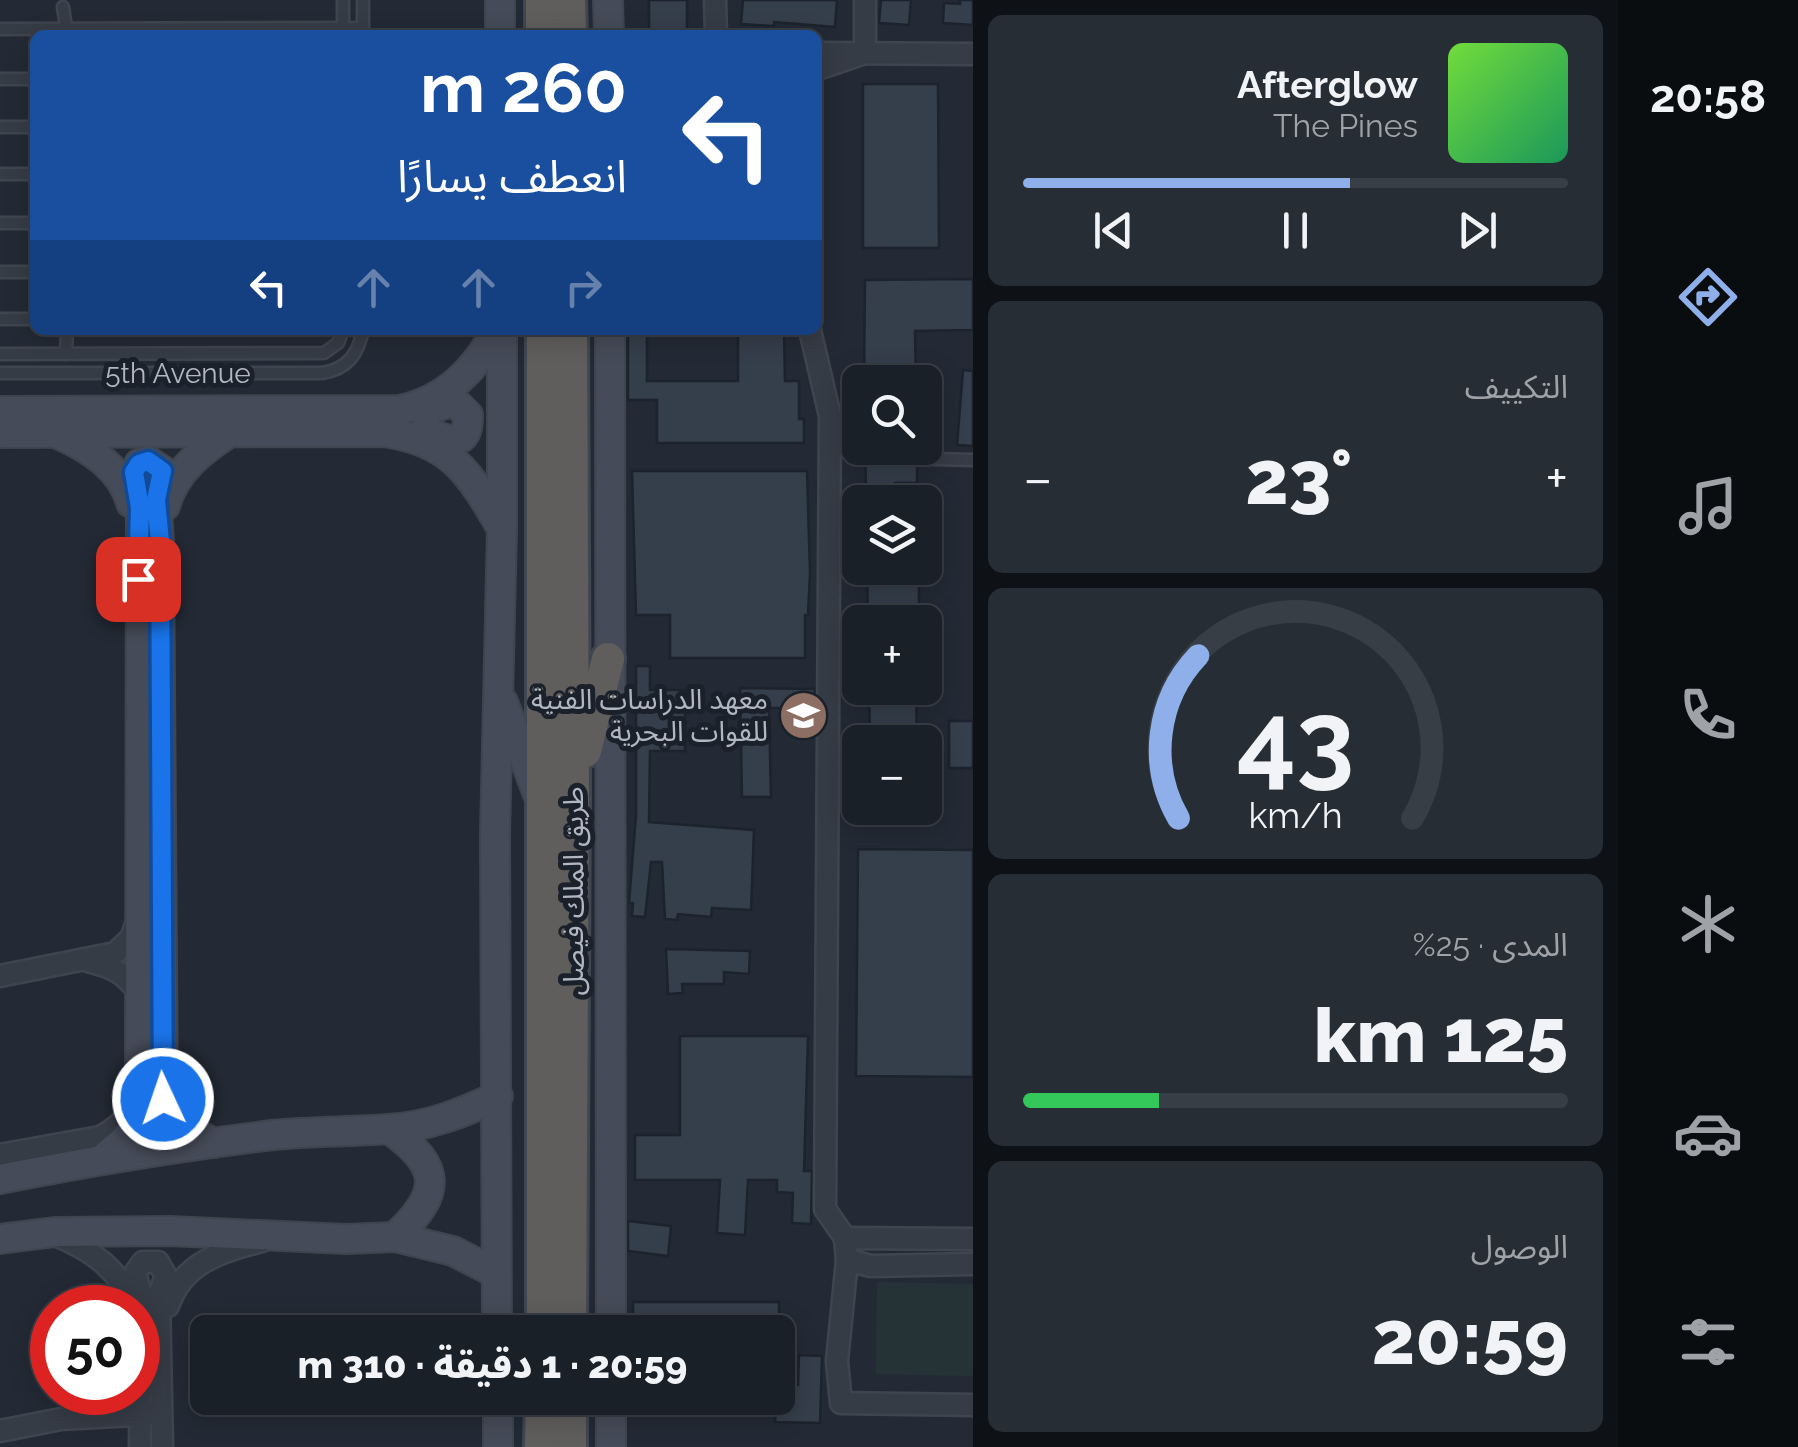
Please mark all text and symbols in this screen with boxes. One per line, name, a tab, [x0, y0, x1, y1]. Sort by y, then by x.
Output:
text: 260 m	[420, 46, 627, 128]
text: Afterglow	[1237, 62, 1418, 107]
icon: left	[662, 70, 792, 200]
text: 20:58	[1650, 70, 1766, 123]
text: The Pines	[1273, 107, 1418, 144]
text: انعطف يسارًا	[397, 150, 627, 203]
icon: previous	[1086, 203, 1141, 258]
icon: pause	[1268, 203, 1323, 258]
icon: next	[1450, 203, 1505, 258]
icon: left	[241, 260, 296, 315]
icon: ahead	[346, 260, 401, 315]
icon: ahead	[451, 260, 506, 315]
icon: right	[556, 260, 611, 315]
icon: directions	[1673, 262, 1743, 332]
street label: 5th Avenue	[105, 357, 251, 390]
map controls	[842, 365, 942, 825]
button: search	[842, 365, 942, 465]
text: التكييف	[1465, 368, 1568, 405]
text: 23°	[1245, 433, 1352, 522]
text: −	[1023, 446, 1053, 511]
text: +	[1545, 446, 1568, 511]
icon: music	[1673, 471, 1743, 541]
button: layers	[842, 485, 942, 585]
pin	[96, 537, 181, 622]
icon: arrive	[111, 552, 166, 607]
button: +	[842, 605, 942, 705]
text: 43	[1237, 678, 1354, 800]
icon: phone	[1673, 680, 1743, 750]
place label: معهد الدراسات الفنية للقوات البحرية	[531, 683, 768, 748]
school or university icon: معهد الدراسات الفنية للقوات البحرية	[777, 689, 829, 741]
button: −	[842, 725, 942, 825]
street label: طريق الملك فيصل	[557, 787, 591, 995]
text: km/h	[1248, 794, 1343, 836]
icon: climate	[1673, 889, 1743, 959]
text: المدى · 25%	[1413, 926, 1568, 963]
text: 125 km	[1314, 991, 1568, 1080]
position arrow	[111, 1047, 215, 1151]
icon: car	[1673, 1098, 1743, 1168]
text: الوصول	[1471, 1228, 1568, 1265]
speed limit sign: 50	[30, 1285, 160, 1415]
text: 20:59	[1372, 1293, 1568, 1382]
icon: filters	[1673, 1307, 1743, 1377]
text: 20:59 · 1 دقيقة · 310 m	[298, 1342, 687, 1387]

